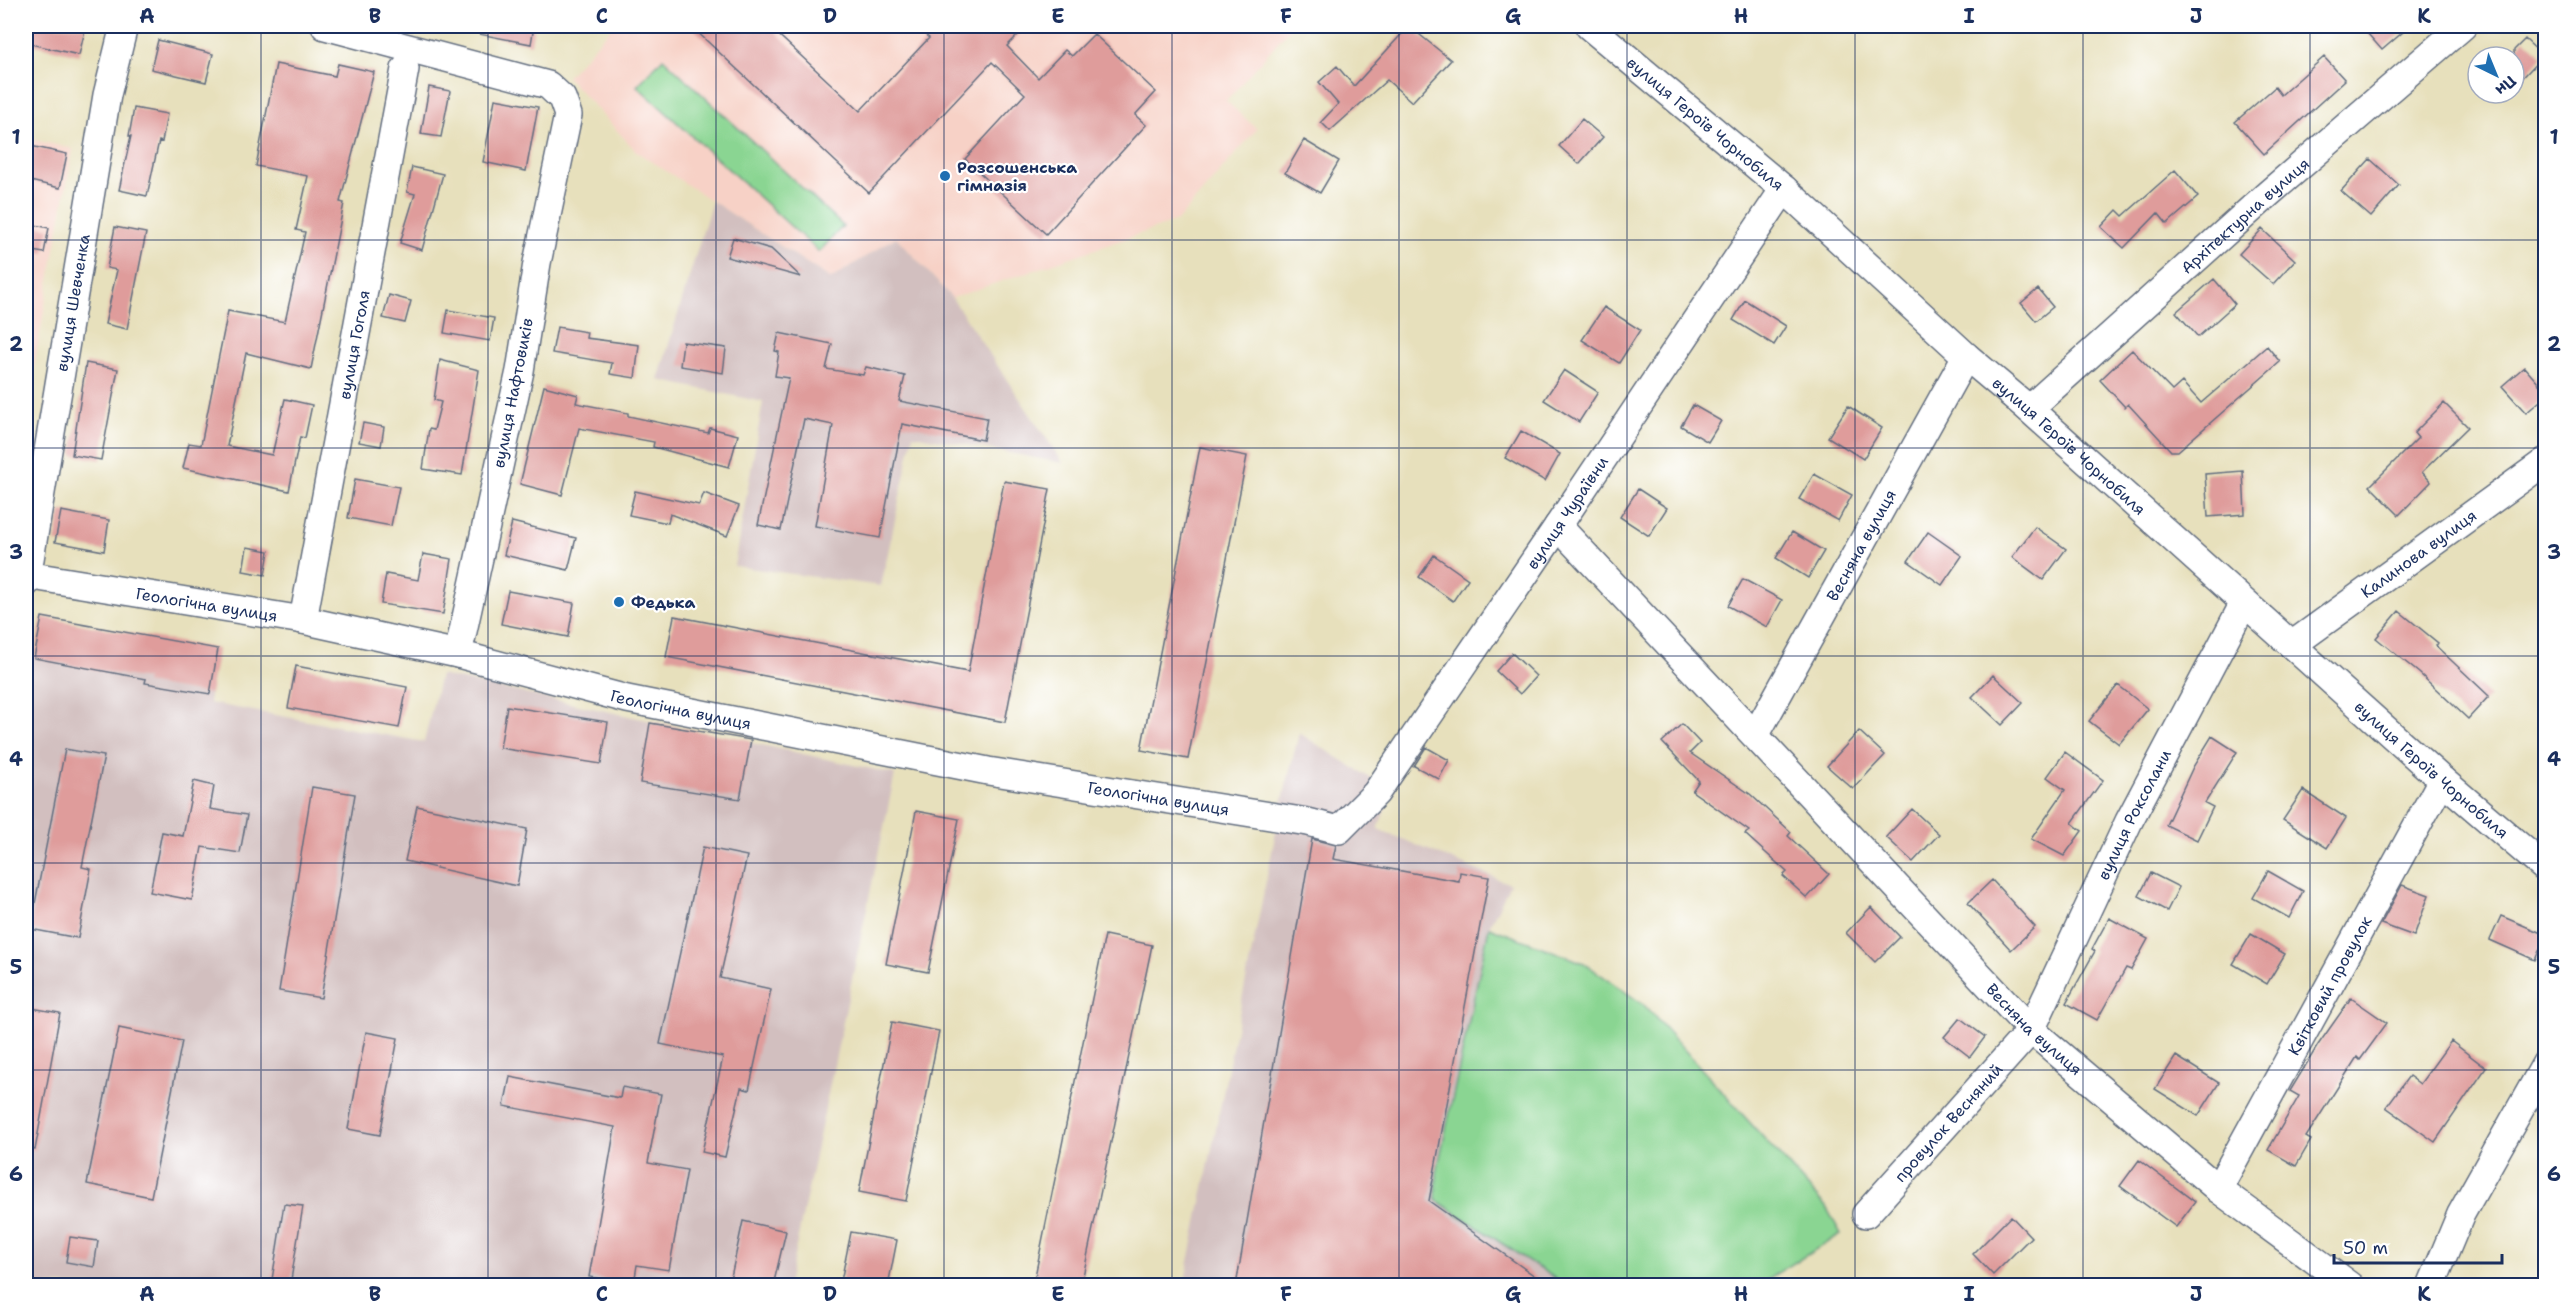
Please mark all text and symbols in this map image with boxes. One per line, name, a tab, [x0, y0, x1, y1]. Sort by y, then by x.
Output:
text: A	[139, 3, 155, 29]
text: B	[369, 3, 381, 29]
text: C	[596, 3, 608, 29]
text: D	[823, 3, 837, 29]
text: E	[1051, 3, 1065, 29]
text: F	[1280, 3, 1292, 29]
text: G	[1505, 3, 1521, 29]
text: H	[1734, 3, 1748, 29]
text: I	[1963, 3, 1975, 29]
text: J	[2190, 3, 2203, 29]
text: K	[2417, 3, 2431, 29]
north arrow	[2466, 45, 2526, 105]
street label: вулиця Героїв Чорнобиля	[1623, 52, 1789, 195]
text: Пн	[2491, 71, 2521, 100]
text: 1	[11, 124, 21, 150]
text: 1	[2549, 124, 2559, 150]
street label: Архітектурна вулиця	[2176, 153, 2314, 278]
place label: Розсошенська гімназія	[957, 157, 1077, 196]
marker: Розсошенська гімназія	[938, 169, 952, 183]
street label: вулиця Шевченка	[51, 233, 94, 373]
street label: вулиця Гоголя	[334, 288, 374, 401]
street label: вулиця Нафтовиків	[488, 316, 538, 470]
text: 2	[9, 331, 23, 357]
text: 2	[2547, 331, 2561, 357]
street label: вулиця Героїв Чорнобиля	[1988, 372, 2150, 520]
street label: вулиця Чураївни	[1521, 452, 1612, 573]
street label: Весняна вулиця	[1821, 486, 1900, 605]
street label: Калинова вулиця	[2356, 504, 2480, 602]
text: 3	[9, 539, 23, 565]
text: 3	[2547, 539, 2561, 565]
street label: Геологічна вулиця	[134, 583, 279, 626]
place label: Федька	[631, 592, 696, 613]
marker: Федька	[612, 595, 626, 609]
street label: Геологічна вулиця	[608, 685, 753, 734]
street label: вулиця Героїв Чорнобиля	[2350, 696, 2513, 843]
street label: вулиця Роксолани	[2092, 745, 2176, 883]
text: 4	[9, 746, 23, 772]
text: 4	[2547, 746, 2561, 772]
street label: Геологічна вулиця	[1086, 777, 1231, 820]
street label: Квітковий провулок	[2283, 912, 2376, 1059]
text: 5	[10, 954, 22, 980]
text: 5	[2548, 954, 2560, 980]
street label: Весняна вулиця	[1982, 979, 2087, 1080]
street label: провулок Весняний	[1889, 1059, 2007, 1186]
text: 6	[9, 1161, 23, 1187]
text: 6	[2547, 1161, 2561, 1187]
scale bar	[2334, 1227, 2502, 1265]
text: 50 m	[2343, 1236, 2388, 1260]
text: A	[139, 1281, 155, 1307]
text: B	[369, 1281, 381, 1307]
text: C	[596, 1281, 608, 1307]
text: D	[823, 1281, 837, 1307]
text: E	[1051, 1281, 1065, 1307]
text: F	[1280, 1281, 1292, 1307]
text: G	[1505, 1281, 1521, 1307]
text: H	[1734, 1281, 1748, 1307]
text: I	[1963, 1281, 1975, 1307]
text: J	[2190, 1281, 2203, 1307]
text: K	[2417, 1281, 2431, 1307]

